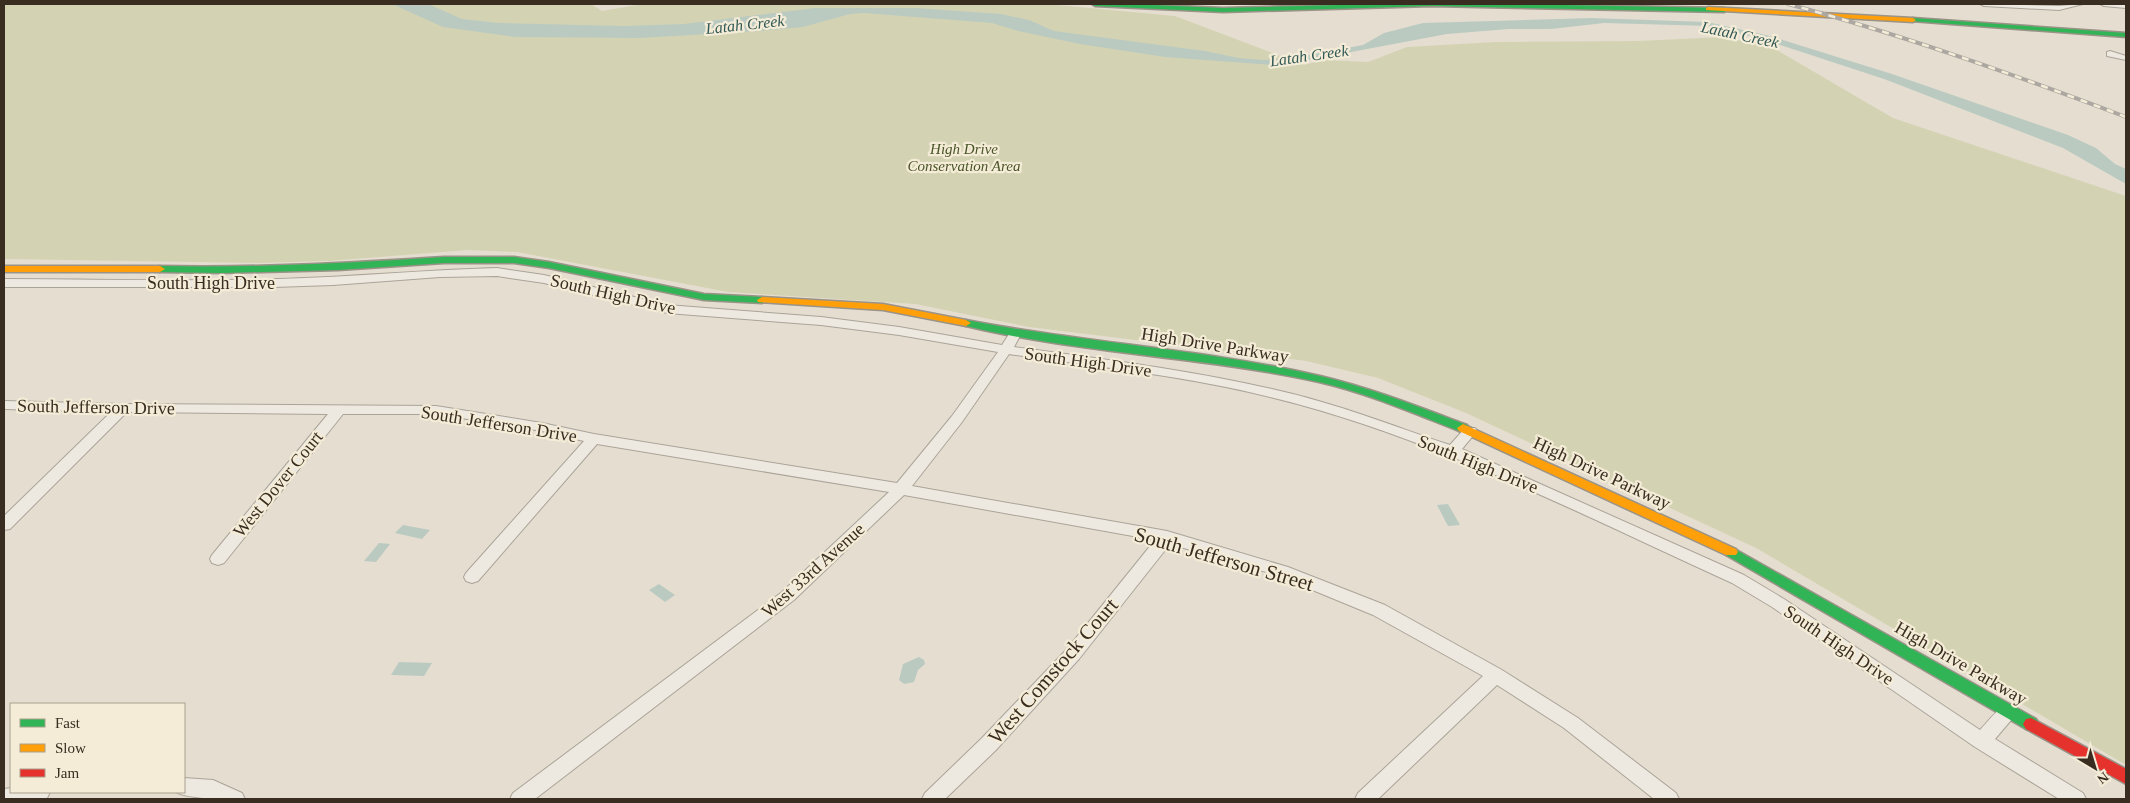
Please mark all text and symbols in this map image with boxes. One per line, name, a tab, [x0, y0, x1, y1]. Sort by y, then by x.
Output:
water label: Latah Creek	[704, 12, 786, 37]
water label: Latah Creek	[1699, 18, 1781, 51]
water label: Latah Creek	[1268, 41, 1350, 70]
park label: High Drive Conservation Area	[908, 141, 1020, 174]
street label: South High Drive	[548, 270, 678, 318]
street label: South High Drive	[147, 273, 275, 293]
street label: High Drive Parkway	[1140, 323, 1290, 367]
street label: South High Drive	[1023, 343, 1153, 381]
street label: South Jefferson Drive	[17, 396, 175, 418]
street label: South Jefferson Drive	[420, 402, 578, 446]
street label: West Dover Court	[229, 427, 327, 541]
street label: South High Drive	[1415, 431, 1541, 497]
street label: High Drive Parkway	[1530, 432, 1674, 514]
street label: West 33rd Avenue	[758, 519, 868, 621]
street label: South Jefferson Street	[1132, 522, 1316, 596]
street label: West Comstock Court	[983, 593, 1123, 749]
street label: South High Drive	[1780, 601, 1898, 689]
street label: High Drive Parkway	[1891, 617, 2031, 709]
legend	[10, 703, 185, 793]
text: Fast	[55, 715, 81, 731]
text: Slow	[55, 740, 86, 756]
north arrow	[2070, 743, 2120, 793]
text: Jam	[55, 765, 79, 781]
text: N	[2094, 769, 2111, 787]

